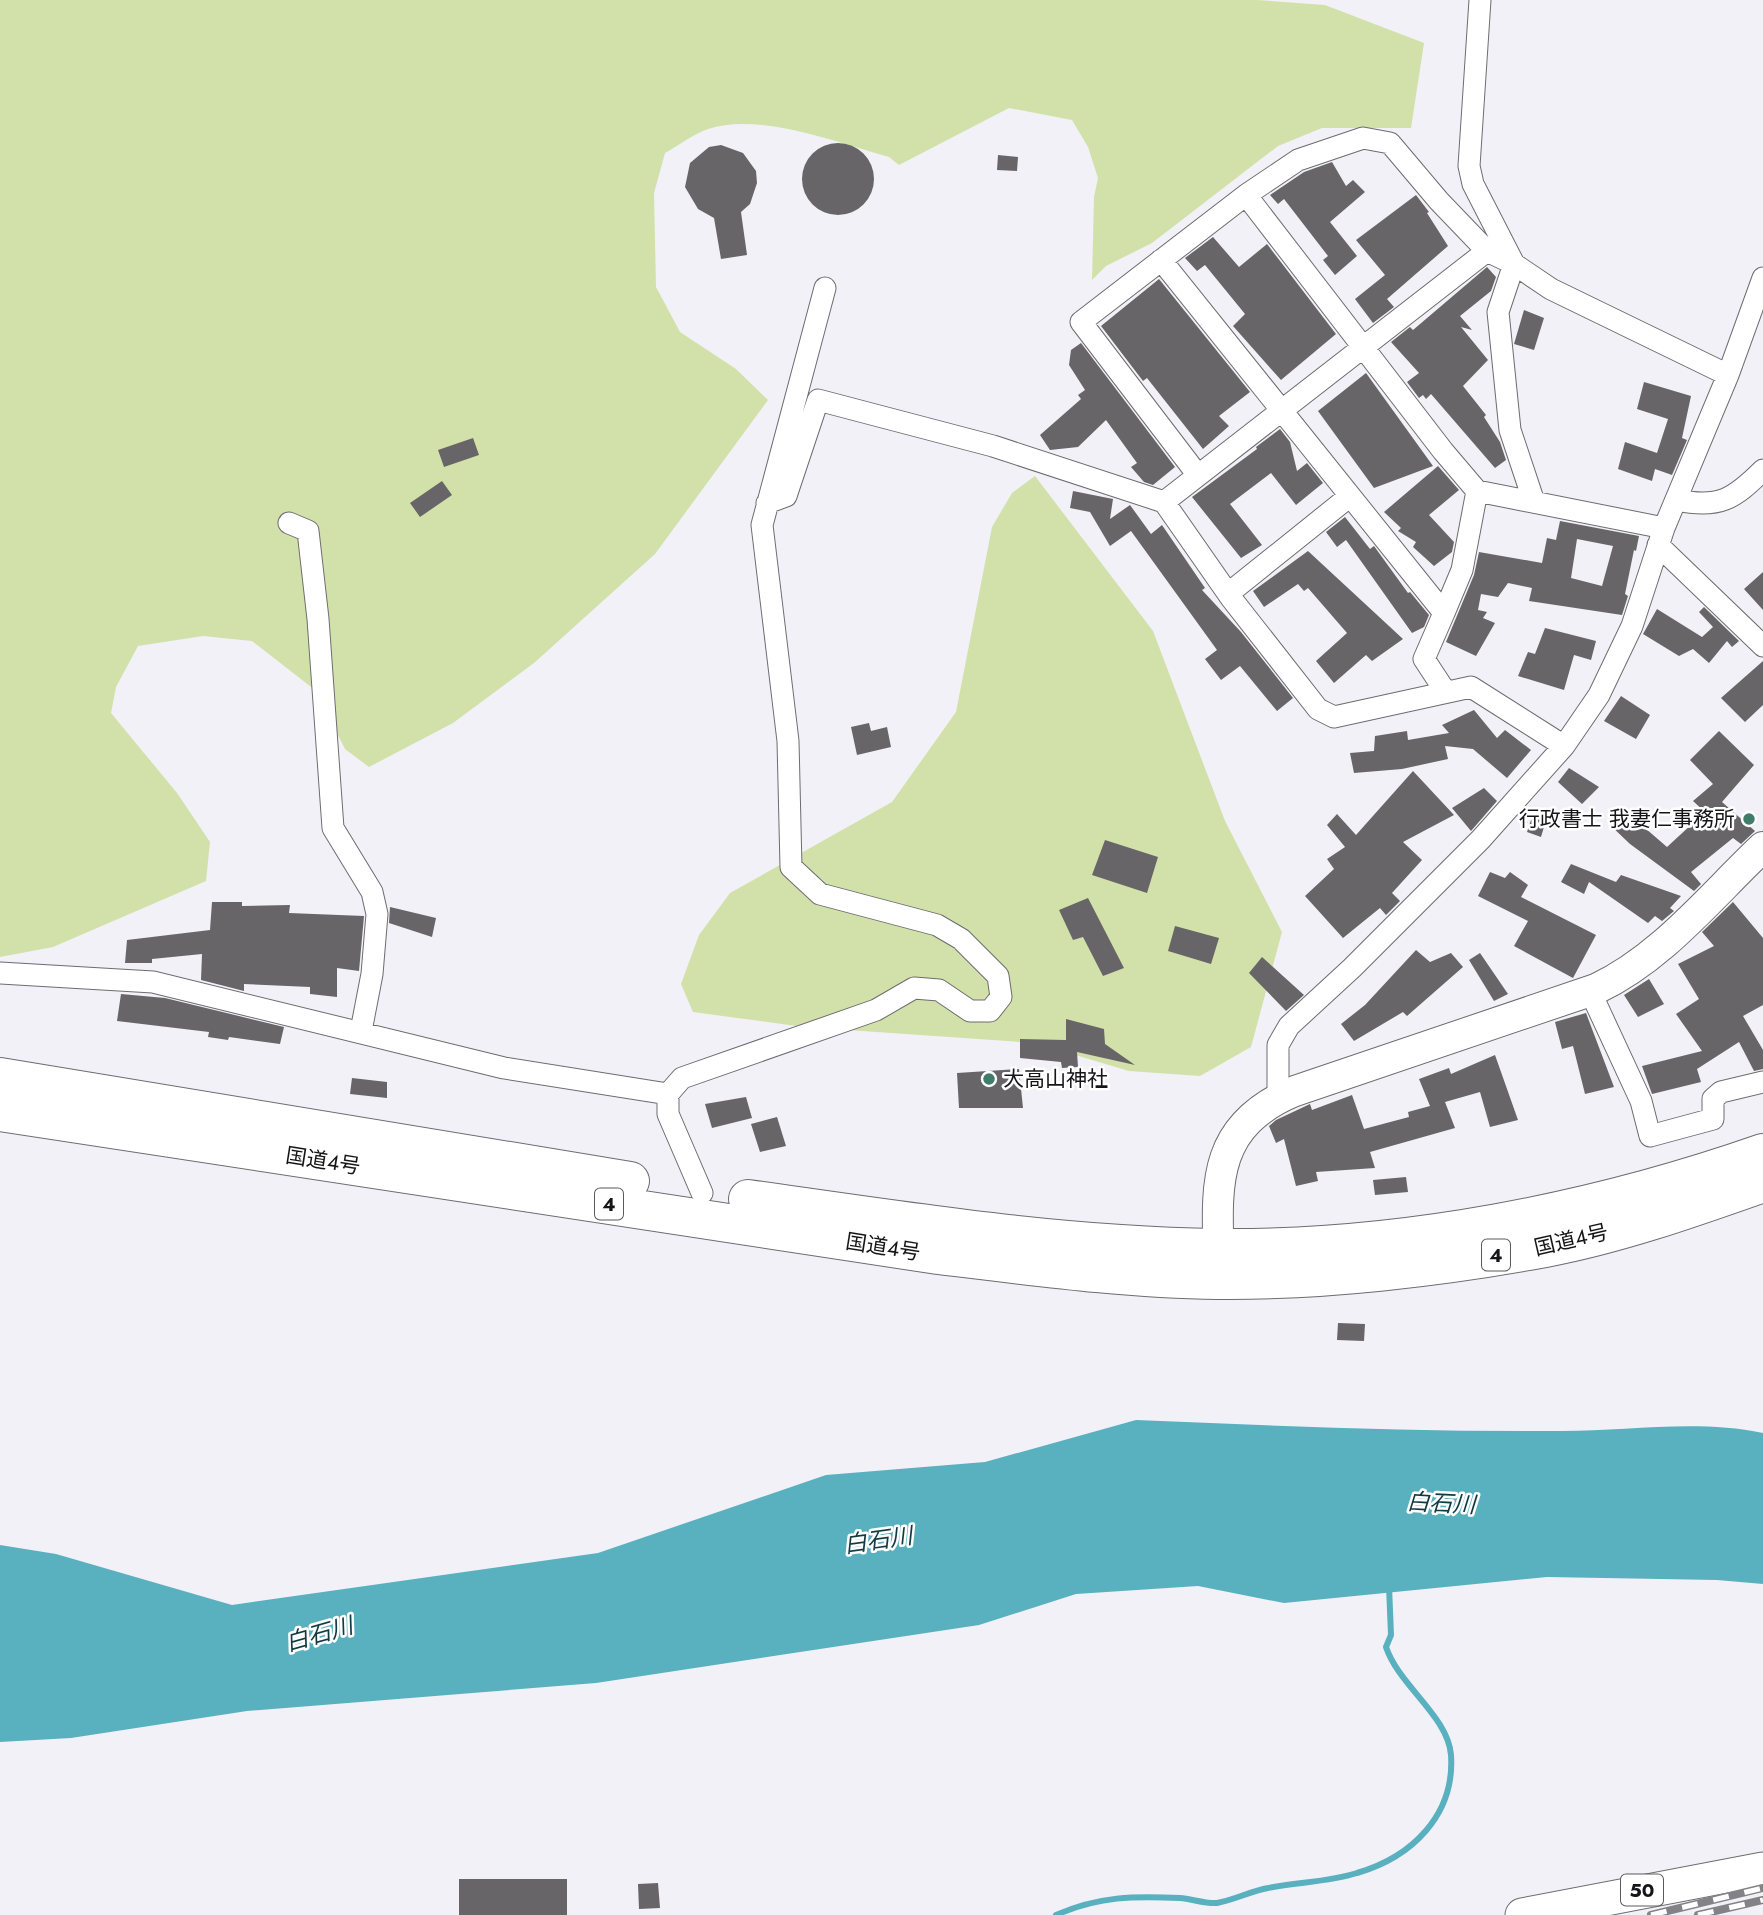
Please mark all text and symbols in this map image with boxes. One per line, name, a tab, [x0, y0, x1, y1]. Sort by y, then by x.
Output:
place label: 行政書士 我妻仁事務所	[1519, 804, 1735, 834]
marker: 行政書士 我妻仁事務所	[1741, 811, 1757, 827]
place label: 大高山神社	[1003, 1064, 1108, 1094]
marker: 大高山神社	[981, 1071, 997, 1087]
street label: 国道4号	[283, 1140, 363, 1182]
road number: 4	[595, 1188, 623, 1220]
street label: 国道4号	[1531, 1217, 1611, 1263]
street label: 国道4号	[843, 1226, 923, 1268]
road number: 4	[1482, 1240, 1510, 1270]
water label: 白石川	[1406, 1484, 1479, 1522]
water label: 白石川	[841, 1518, 918, 1562]
water label: 白石川	[281, 1607, 360, 1660]
road number: 50	[1621, 1874, 1663, 1906]

